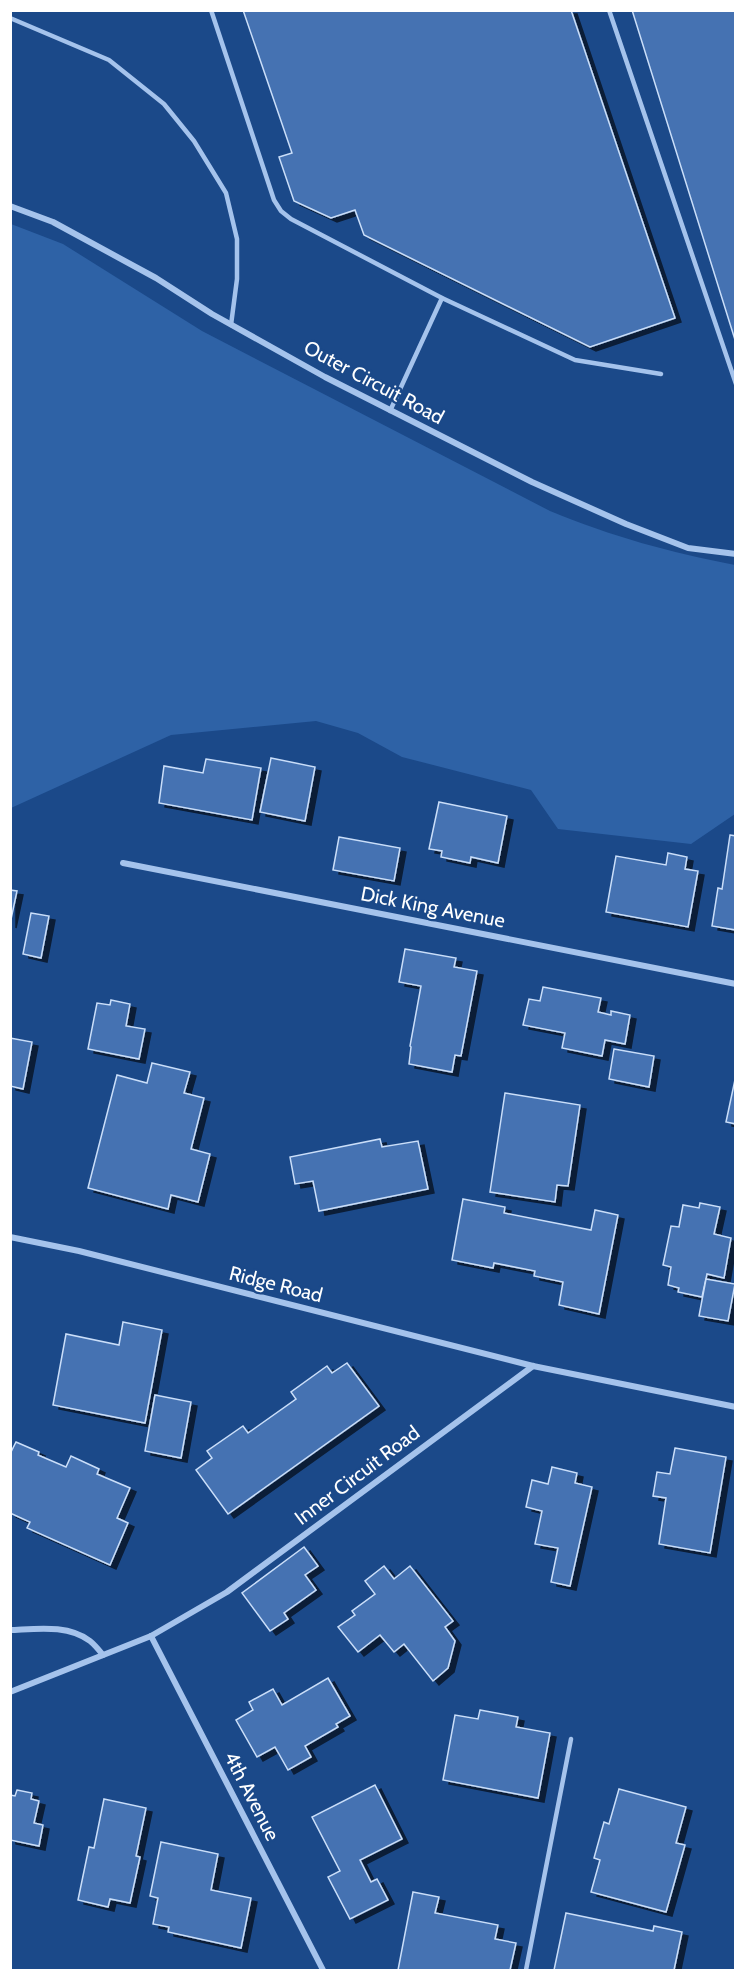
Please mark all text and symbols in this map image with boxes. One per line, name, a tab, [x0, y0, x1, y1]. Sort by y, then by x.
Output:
street label: Outer Circuit Road	[300, 335, 448, 429]
street label: Dick King Avenue	[359, 881, 507, 933]
street label: Ridge Road	[227, 1261, 325, 1307]
street label: Inner Circuit Road	[290, 1420, 424, 1530]
street label: 4th Avenue	[219, 1747, 285, 1845]

